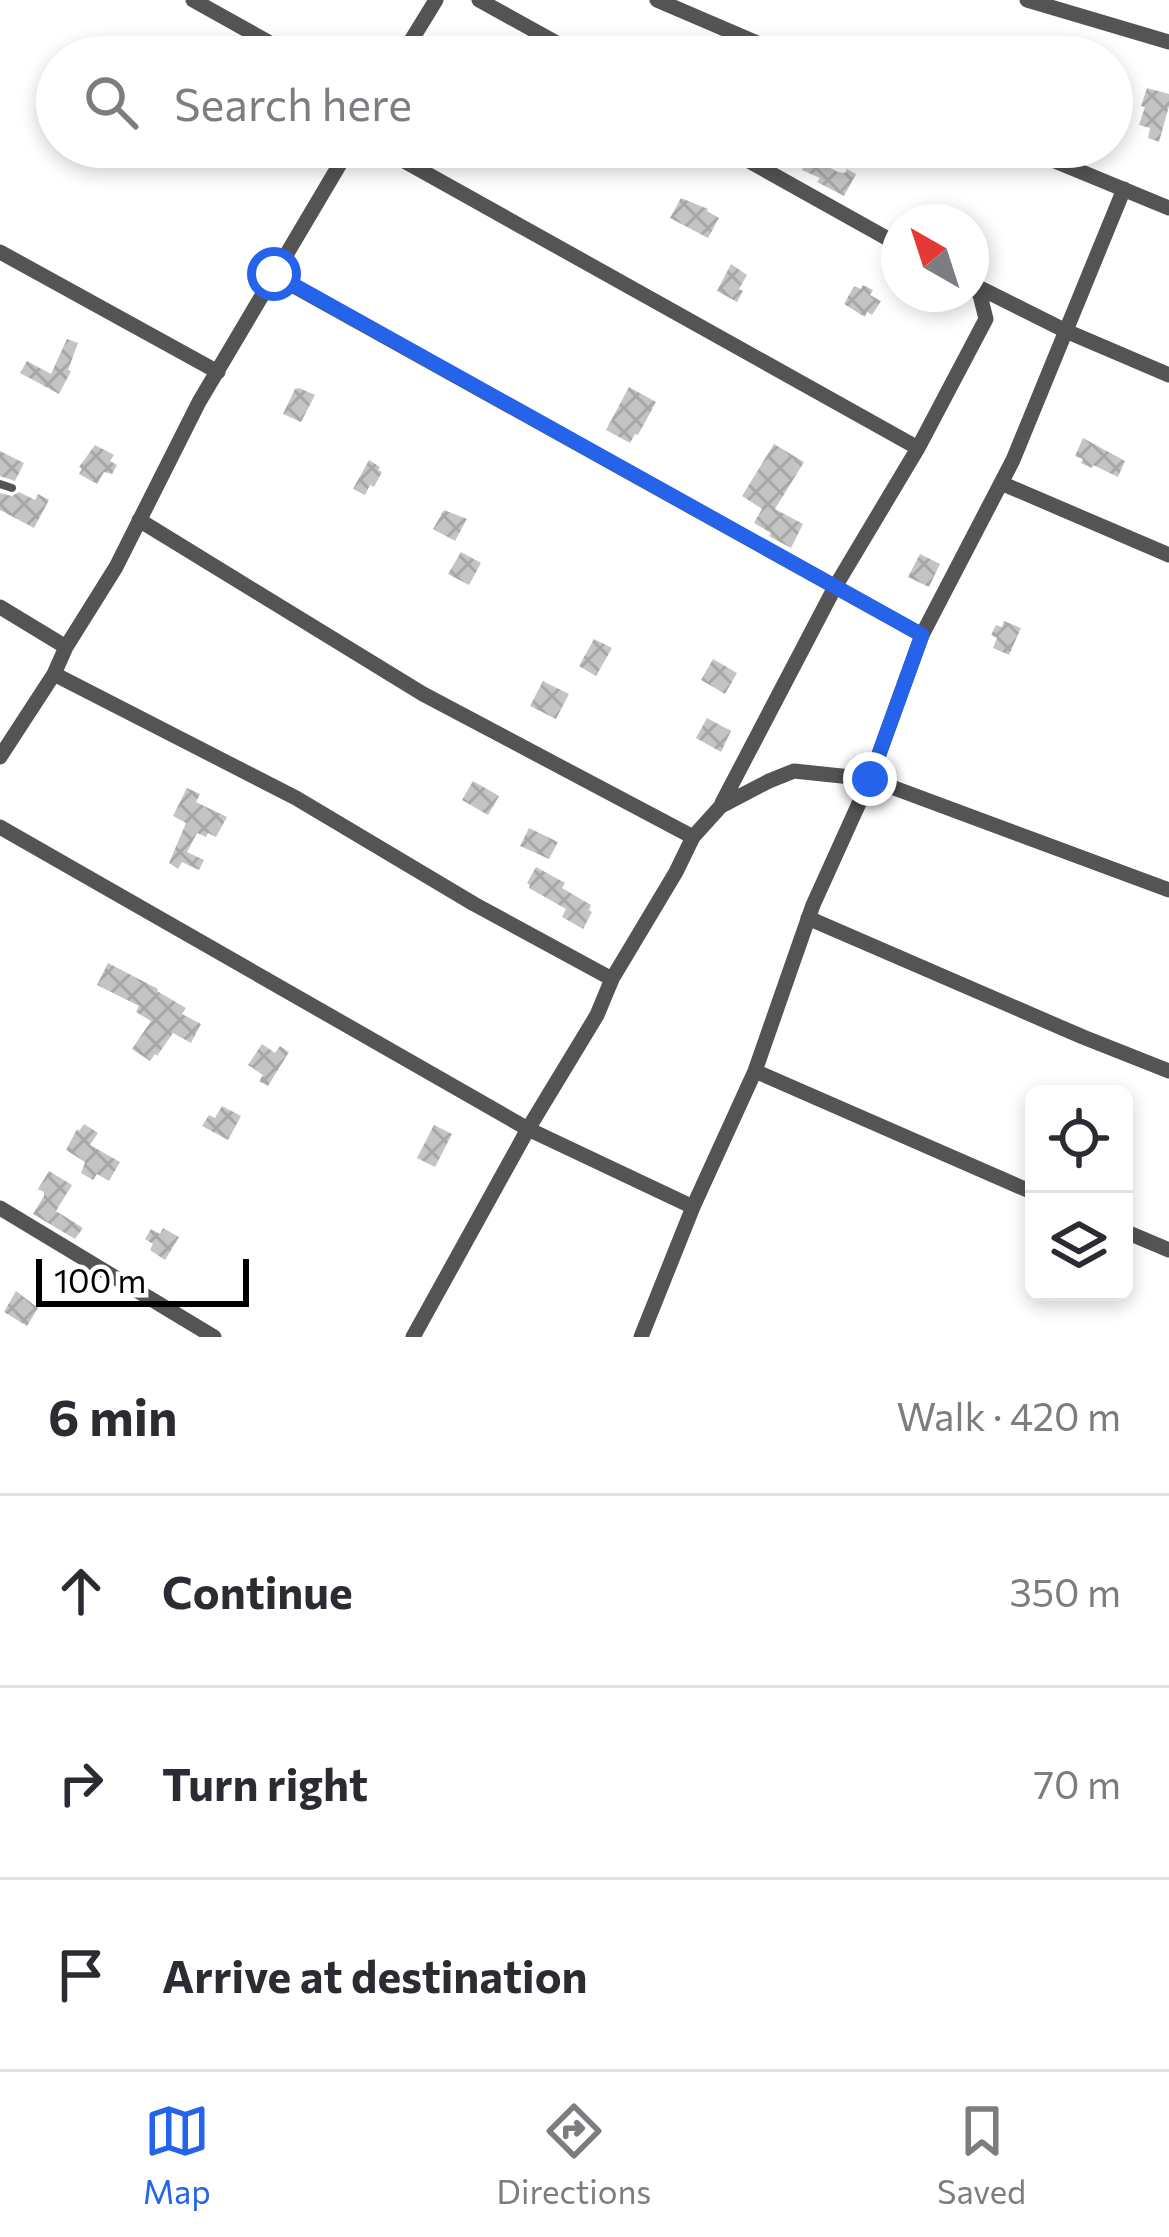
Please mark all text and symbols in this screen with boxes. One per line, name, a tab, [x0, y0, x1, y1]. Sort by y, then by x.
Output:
search box	[36, 36, 1133, 168]
icon: search	[78, 69, 144, 135]
text: Search here	[174, 75, 412, 130]
north arrow	[881, 204, 989, 312]
route start	[247, 247, 301, 301]
route end	[843, 752, 897, 806]
map controls	[1025, 1085, 1133, 1301]
button: locate	[1025, 1085, 1133, 1193]
button: layers	[1025, 1193, 1133, 1301]
scale bar	[36, 1253, 249, 1306]
text: 100 m	[54, 1259, 146, 1300]
text: 6 min	[48, 1384, 177, 1447]
text: Walk · 420 m	[896, 1391, 1121, 1439]
icon: ahead	[48, 1558, 114, 1624]
text: Continue	[162, 1563, 353, 1618]
text: 350 m	[1009, 1567, 1121, 1615]
icon: right	[48, 1750, 114, 1816]
text: Turn right	[162, 1755, 368, 1810]
text: 70 m	[1034, 1759, 1121, 1807]
icon: arrive	[48, 1942, 114, 2008]
text: Arrive at destination	[162, 1947, 588, 2002]
tab: Map	[143, 2098, 211, 2211]
tab: Directions	[497, 2098, 651, 2211]
tab: Saved	[937, 2098, 1026, 2211]

